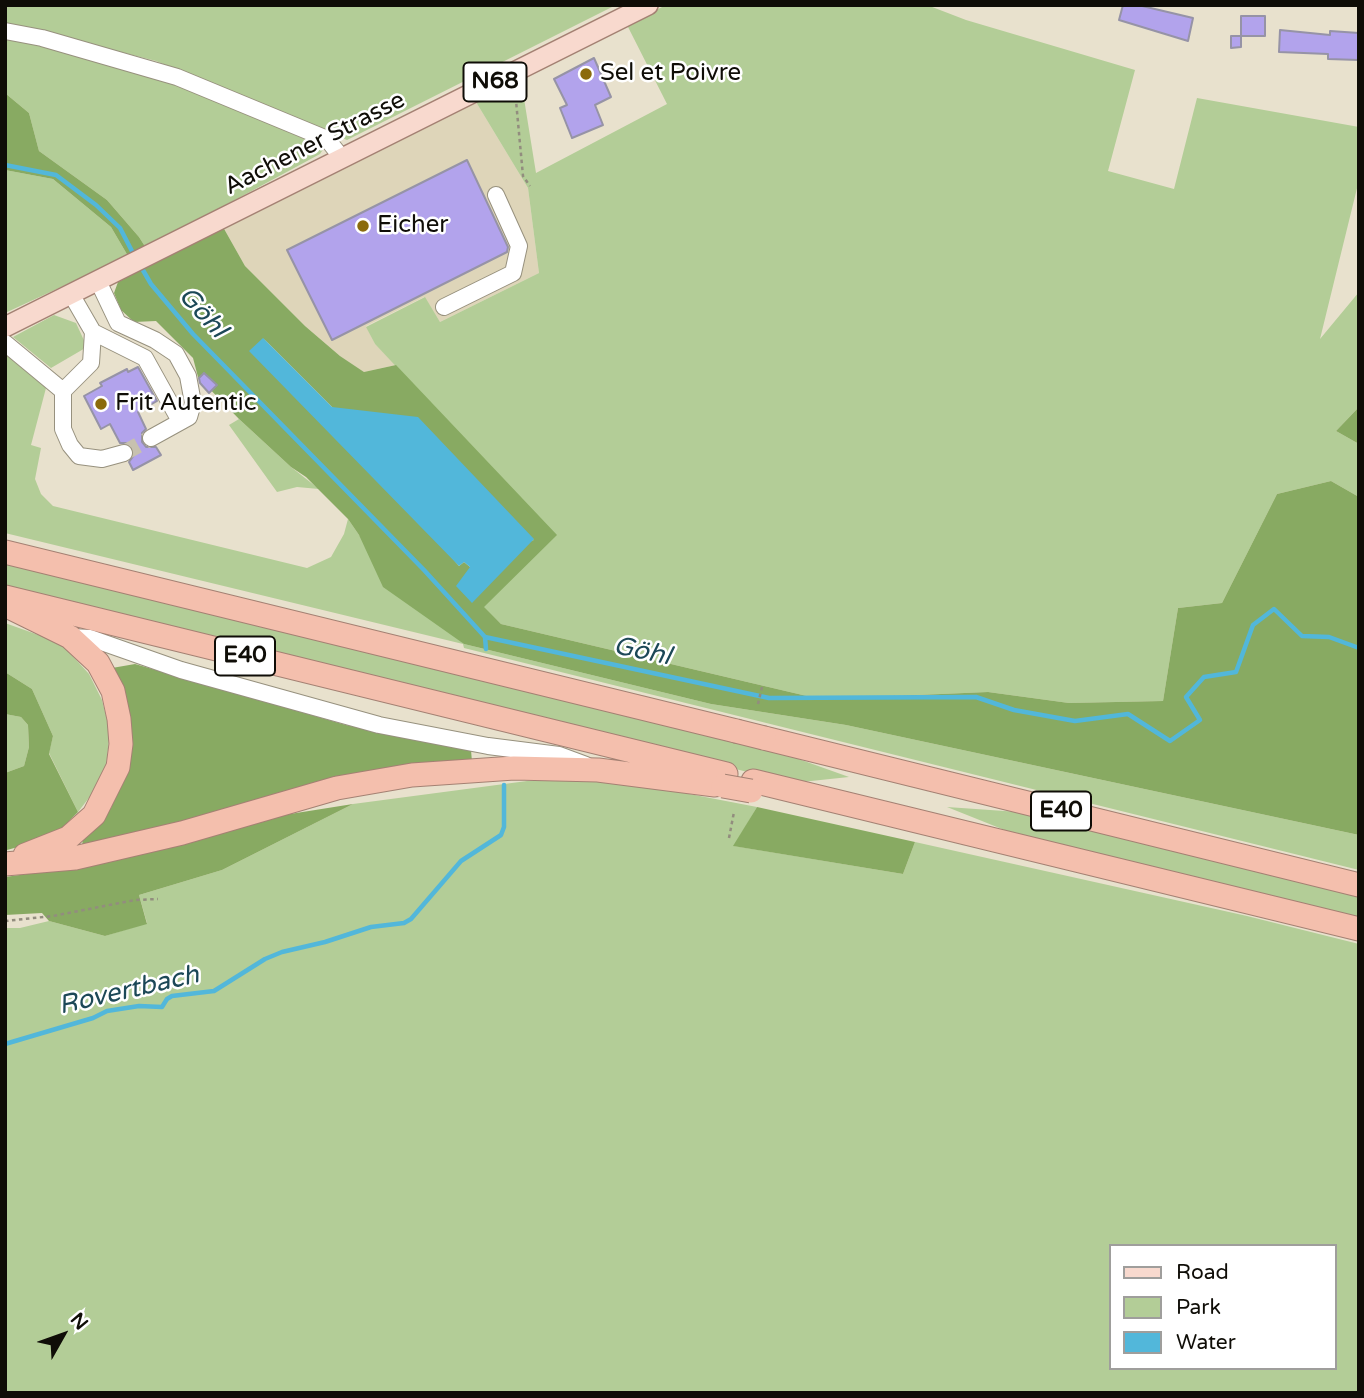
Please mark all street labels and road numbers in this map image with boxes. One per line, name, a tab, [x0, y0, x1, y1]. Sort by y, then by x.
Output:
road number: N68	[463, 62, 526, 102]
street label: Aachener Strasse	[220, 86, 410, 202]
road number: E40	[215, 636, 275, 676]
road number: E40	[1031, 792, 1091, 831]

